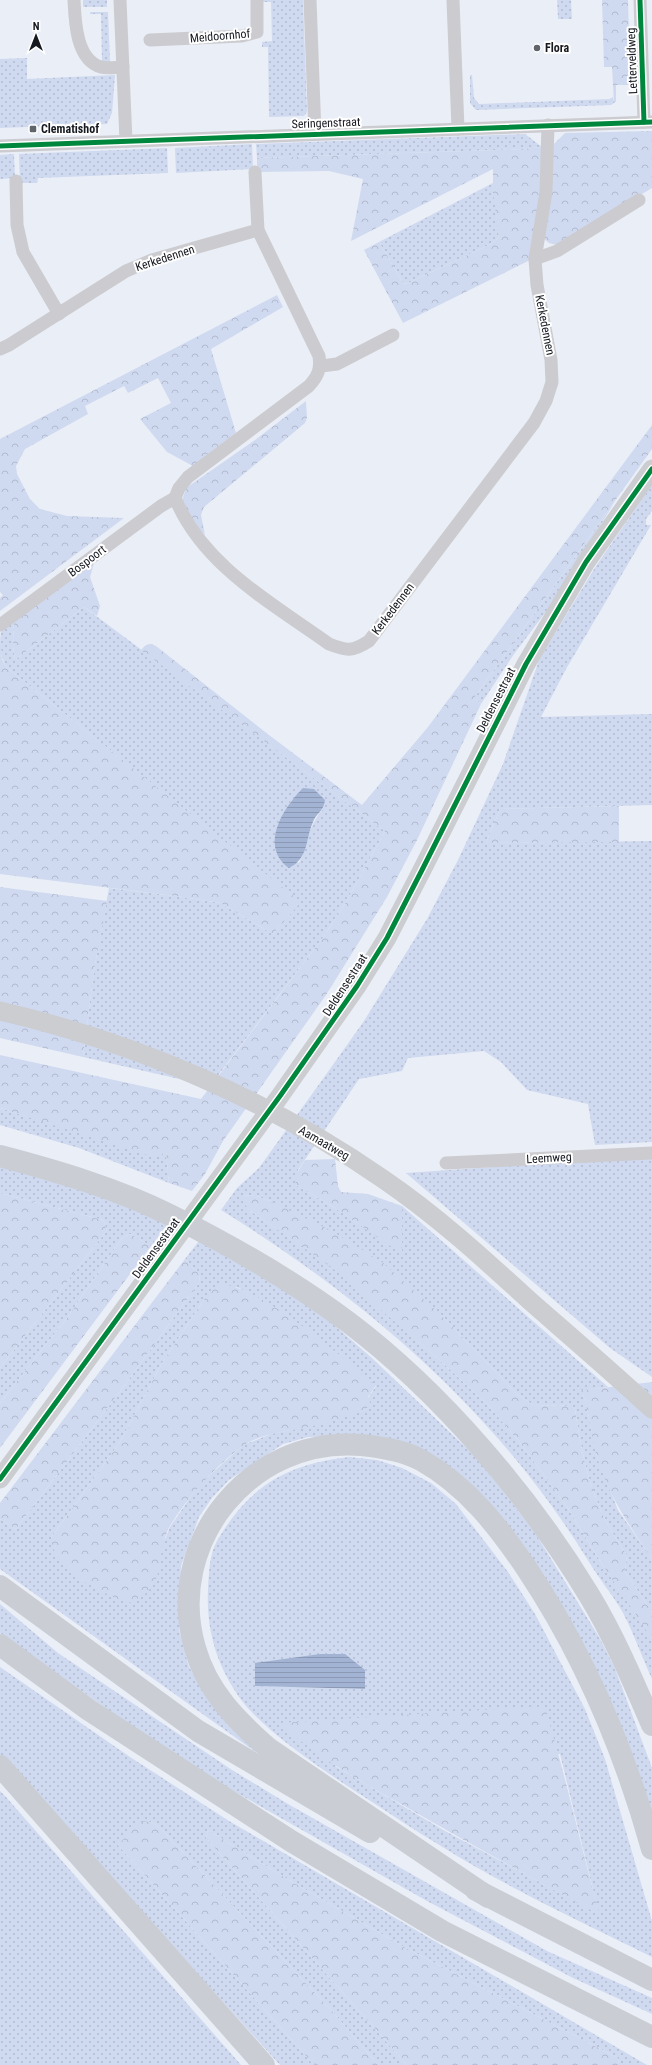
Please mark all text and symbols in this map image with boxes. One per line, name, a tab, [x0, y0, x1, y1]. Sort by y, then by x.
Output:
north arrow	[16, 16, 56, 56]
text: N	[33, 20, 40, 33]
street label: Meidoornhof	[189, 26, 251, 46]
street label: Letterveldweg	[624, 27, 640, 95]
place label: Flora	[545, 41, 570, 55]
marker: Flora	[532, 43, 542, 53]
street label: Seringenstraat	[291, 115, 361, 131]
place label: Clematishof	[41, 122, 99, 136]
marker: Clematishof	[28, 124, 38, 134]
street label: Kerkedennen	[134, 242, 196, 274]
street label: Kerkedennen	[532, 294, 558, 357]
street label: Bospoort	[65, 542, 109, 580]
street label: Kerkedennen	[369, 580, 417, 638]
street label: Deldensestraat	[474, 665, 519, 735]
street label: Deldensestraat	[320, 951, 371, 1019]
street label: Aamaatweg	[296, 1123, 352, 1163]
street label: Leemweg	[526, 1150, 572, 1166]
street label: Deldensestraat	[129, 1215, 183, 1281]

